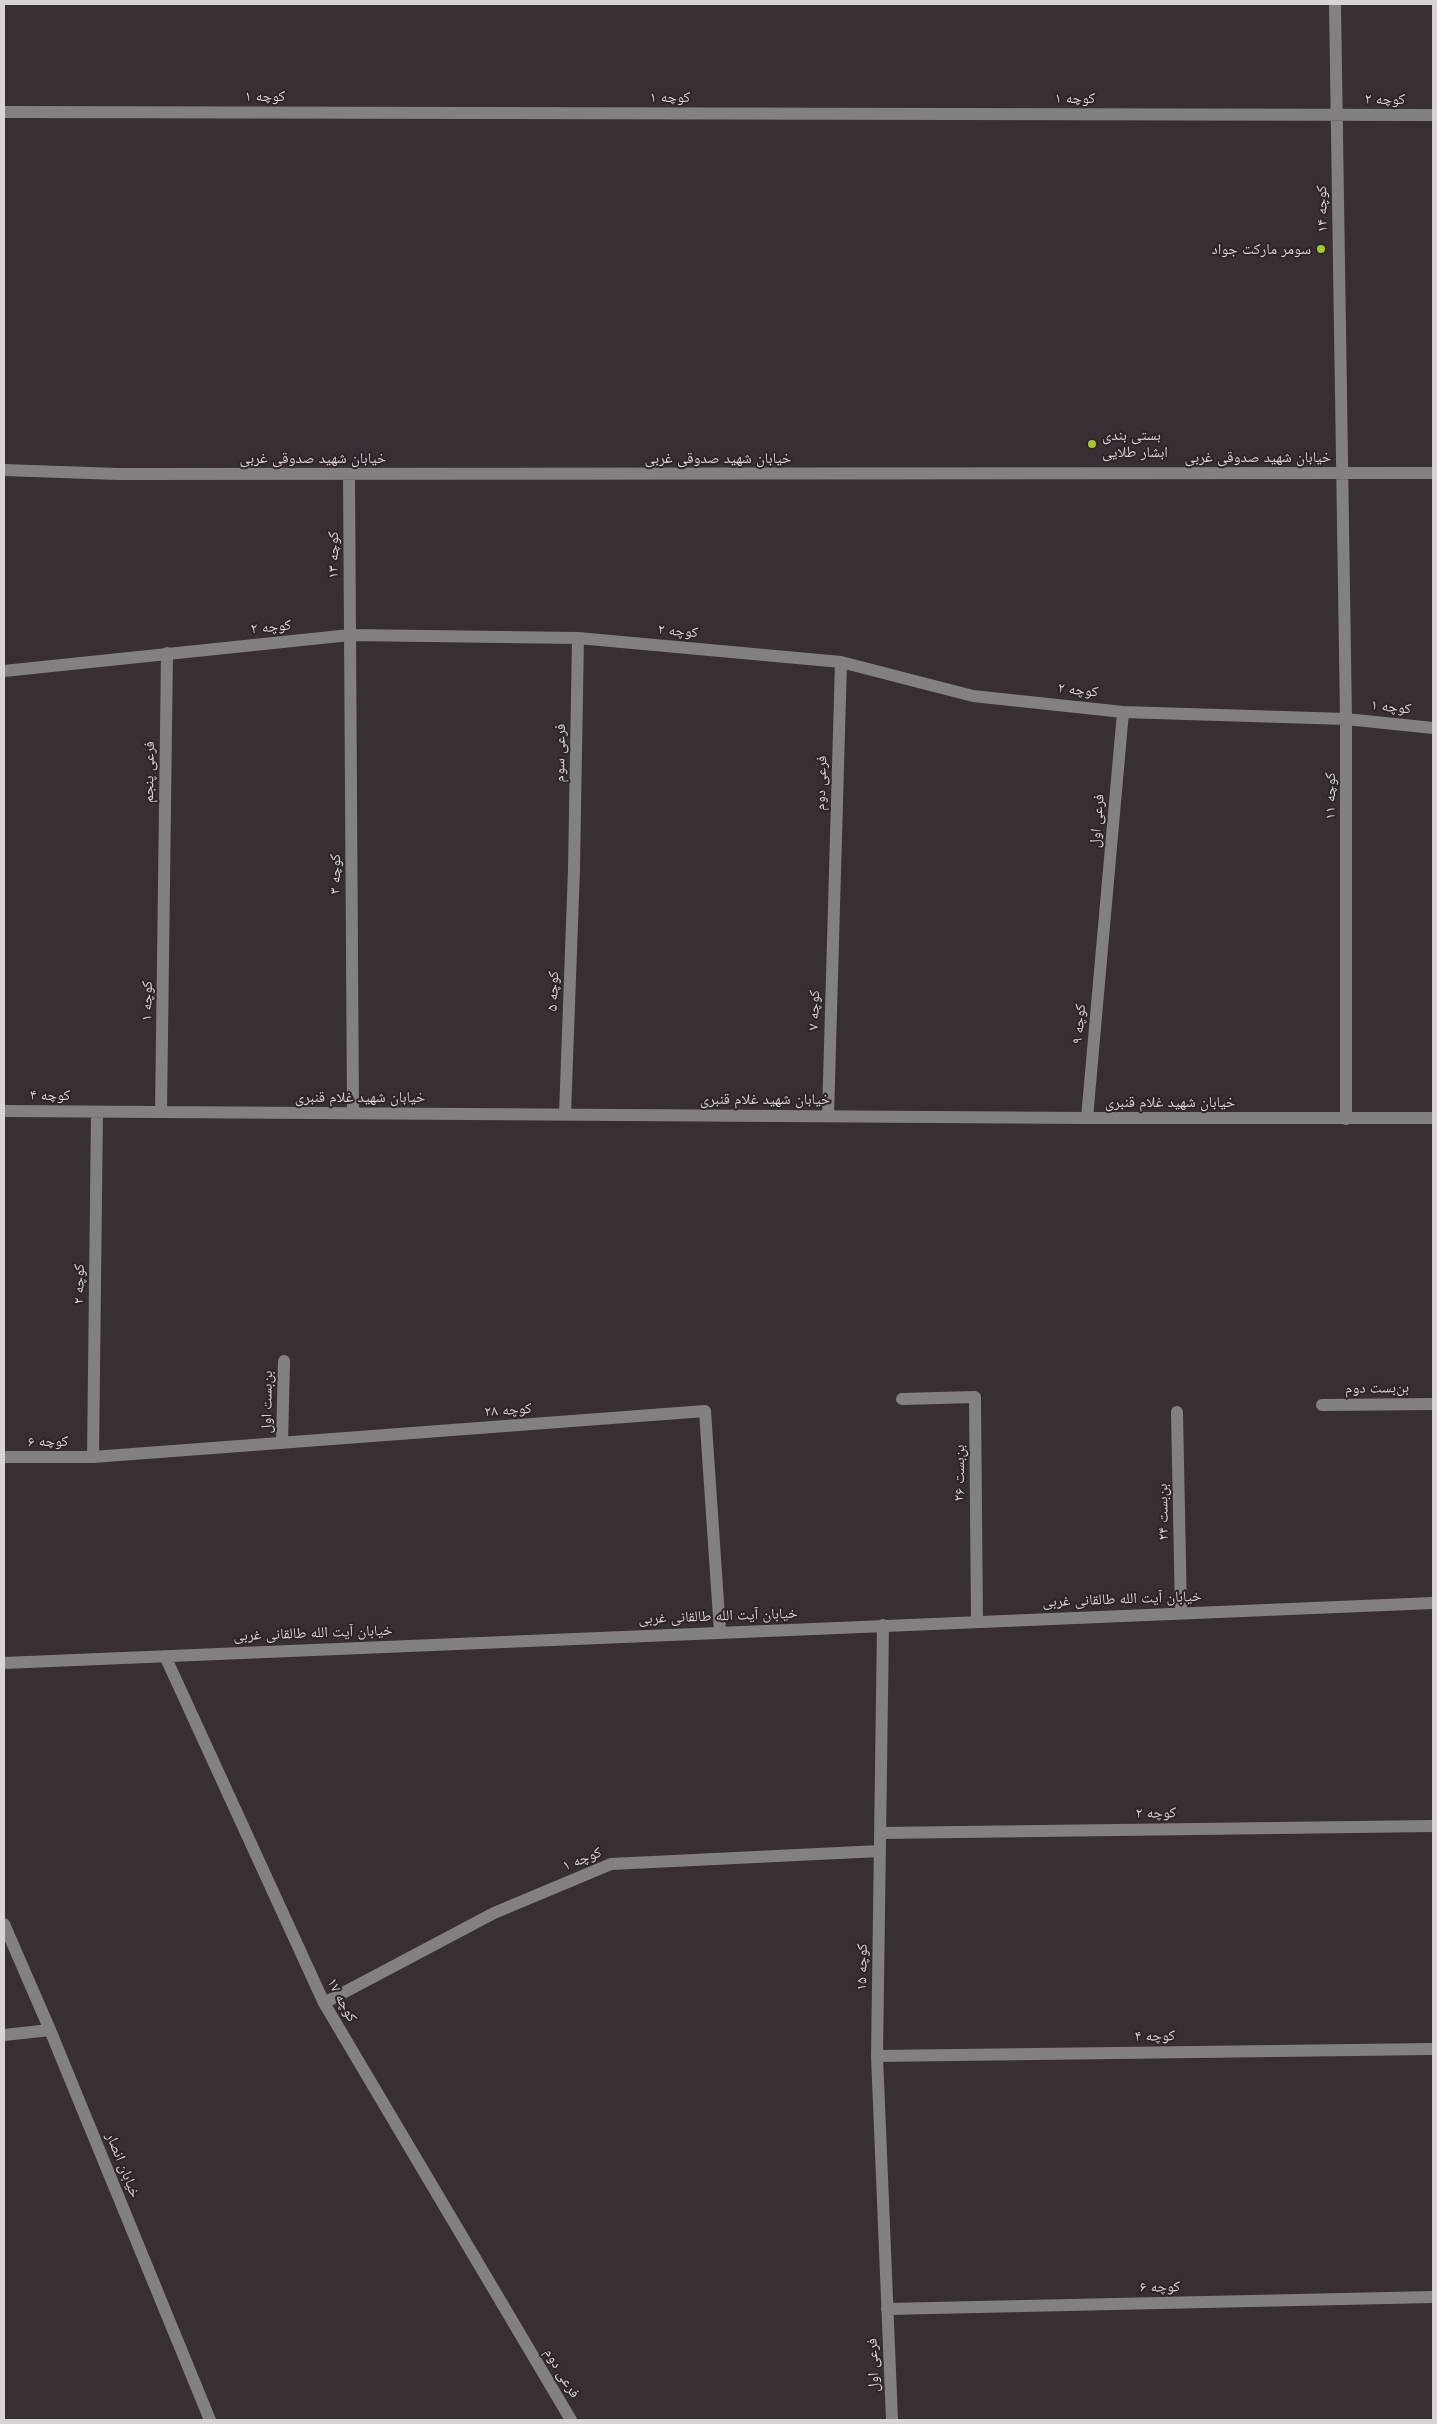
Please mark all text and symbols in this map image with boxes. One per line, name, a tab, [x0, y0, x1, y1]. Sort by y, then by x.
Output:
street label: کوچه ۱	[245, 87, 285, 105]
street label: کوچه ۱	[650, 88, 690, 106]
street label: کوچه ۱	[1055, 89, 1095, 107]
street label: کوچه ۲	[1365, 90, 1405, 108]
street label: کوچه ۱۴	[1313, 185, 1331, 233]
place label: سومر مارکت جواد	[1212, 240, 1311, 258]
marker: سومر مارکت جواد	[1315, 243, 1327, 255]
place label: بستی بندی ابشار طلایی	[1102, 426, 1168, 461]
marker: بستی بندی ابشار طلایی	[1086, 438, 1098, 450]
street label: خیابان شهید صدوقی غربی	[1185, 448, 1331, 466]
street label: خیابان شهید صدوقی غربی	[240, 449, 386, 467]
street label: خیابان شهید صدوقی غربی	[645, 449, 791, 467]
street label: کوچه ۱۳	[324, 531, 342, 579]
street label: کوچه ۲	[250, 616, 292, 638]
street label: کوچه ۲	[657, 620, 699, 642]
street label: کوچه ۲	[1057, 679, 1099, 701]
street label: کوچه ۱	[1370, 696, 1412, 718]
street label: فرعی سوم	[550, 724, 570, 782]
street label: فرعی پنجم	[139, 741, 159, 803]
street label: فرعی دوم	[811, 755, 831, 811]
street label: کوچه ۱۱	[1321, 772, 1339, 820]
street label: فرعی اول	[1086, 793, 1108, 849]
street label: کوچه ۳	[326, 854, 344, 894]
street label: کوچه ۵	[543, 970, 563, 1012]
street label: کوچه ۱	[138, 981, 156, 1021]
street label: کوچه ۷	[804, 989, 824, 1031]
street label: کوچه ۹	[1068, 1003, 1090, 1045]
street label: کوچه ۴	[30, 1086, 70, 1104]
street label: خیابان شهید غلام قنبری	[295, 1088, 425, 1106]
street label: خیابان شهید غلام قنبری	[700, 1090, 830, 1108]
street label: خیابان شهید غلام قنبری	[1105, 1093, 1235, 1111]
street label: کوچه ۲	[70, 1264, 88, 1304]
street label: بن‌بست اول	[257, 1370, 277, 1434]
street label: بن‌بست دوم	[1345, 1378, 1409, 1398]
street label: کوچه ۲۸	[484, 1399, 532, 1421]
street label: کوچه ۶	[28, 1432, 68, 1450]
street label: بن‌بست ۲۶	[950, 1445, 968, 1501]
street label: بن‌بست ۲۴	[1154, 1483, 1172, 1541]
street label: خیابان آیت الله طالقانی غربی	[1042, 1587, 1202, 1611]
street label: خیابان آیت الله طالقانی غربی	[638, 1604, 798, 1628]
street label: خیابان آیت الله طالقانی غربی	[233, 1621, 393, 1645]
street label: کوچه ۲	[1136, 1804, 1176, 1822]
street label: کوچه ۱	[560, 1843, 604, 1875]
street label: کوچه ۱۵	[853, 1943, 871, 1991]
street label: کوچه ۱۷	[323, 1975, 361, 2025]
street label: کوچه ۴	[1135, 2027, 1175, 2045]
street label: خیابان انصار	[102, 2130, 144, 2200]
street label: کوچه ۶	[1140, 2278, 1180, 2296]
street label: فرعی اول	[863, 2338, 883, 2392]
street label: فرعی دوم	[540, 2345, 584, 2401]

